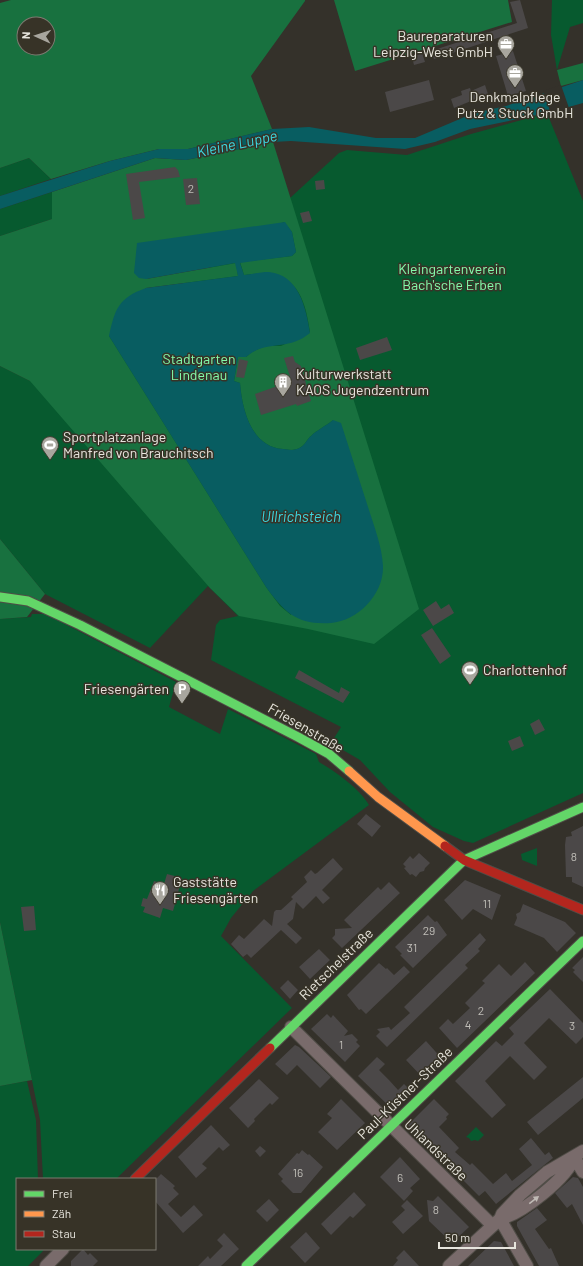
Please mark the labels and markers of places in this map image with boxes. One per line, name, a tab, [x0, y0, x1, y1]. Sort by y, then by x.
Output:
place label: Baureparaturen Leipzig-West GmbH	[373, 27, 493, 60]
office icon: Baureparaturen Leipzig-West GmbH	[496, 34, 516, 59]
office icon: Denkmalpflege Putz & Stuck GmbH	[505, 63, 525, 88]
place label: Denkmalpflege Putz & Stuck GmbH	[457, 88, 573, 121]
place label: Kulturwerkstatt KAOS Jugendzentrum	[296, 365, 429, 398]
building icon: Kulturwerkstatt KAOS Jugendzentrum	[273, 372, 293, 397]
place label: Sportplatzanlage Manfred von Brauchitsch	[63, 428, 214, 461]
sports icon: Sportplatzanlage Manfred von Brauchitsch	[40, 435, 60, 460]
sports icon: Charlottenhof	[460, 660, 480, 685]
place label: Charlottenhof	[483, 661, 567, 678]
parking icon: Friesengärten	[172, 679, 192, 704]
place label: Friesengärten	[84, 680, 169, 697]
place label: Gaststätte Friesengärten	[173, 873, 258, 906]
restaurant icon: Gaststätte Friesengärten	[150, 880, 170, 905]

